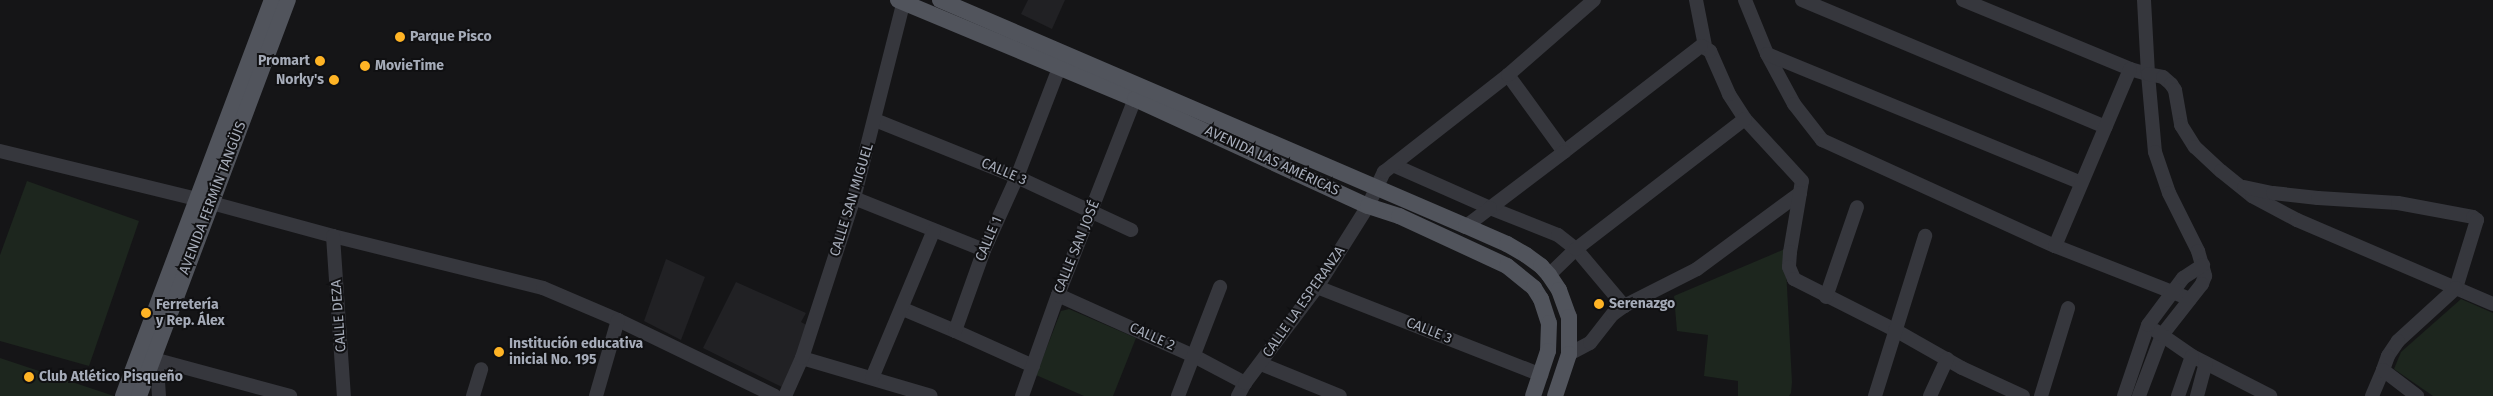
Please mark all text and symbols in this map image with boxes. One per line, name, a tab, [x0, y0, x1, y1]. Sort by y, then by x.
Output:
place label: Parque Pisco	[410, 29, 492, 45]
marker: Parque Pisco	[394, 31, 406, 43]
place label: Promart	[258, 53, 310, 69]
marker: Promart	[314, 55, 326, 67]
place label: MovieTime	[375, 58, 444, 74]
marker: MovieTime	[359, 60, 371, 72]
place label: Norky's	[276, 72, 324, 88]
marker: Norky's	[328, 74, 340, 86]
street label: AVENIDA FERMÍN TANGÜIS	[176, 119, 250, 277]
street label: AVENIDA LAS AMÉRICAS	[1202, 122, 1342, 200]
street label: CALLE SAN MIGUEL	[827, 141, 877, 259]
street label: CALLE 3	[979, 155, 1029, 189]
street label: CALLE SAN JOSÉ	[1051, 198, 1103, 296]
street label: CALLE 1	[972, 214, 1006, 264]
street label: CALLE LA ESPERANZA	[1259, 243, 1349, 361]
street label: CALLE DEZA	[328, 279, 350, 353]
place label: Serenazgo	[1609, 296, 1675, 312]
place label: Ferretería y Rep. Álex	[156, 297, 225, 330]
marker: Serenazgo	[1593, 298, 1605, 310]
marker: Ferretería y Rep. Álex	[140, 307, 152, 319]
street label: CALLE 3	[1404, 314, 1454, 348]
street label: CALLE 2	[1127, 320, 1177, 354]
place label: Institución educativa inicial No. 195	[509, 336, 643, 368]
marker: Institución educativa inicial No. 195	[493, 346, 505, 358]
place label: Club Atlético Pisqueño	[39, 369, 183, 385]
marker: Club Atlético Pisqueño	[23, 371, 35, 383]

